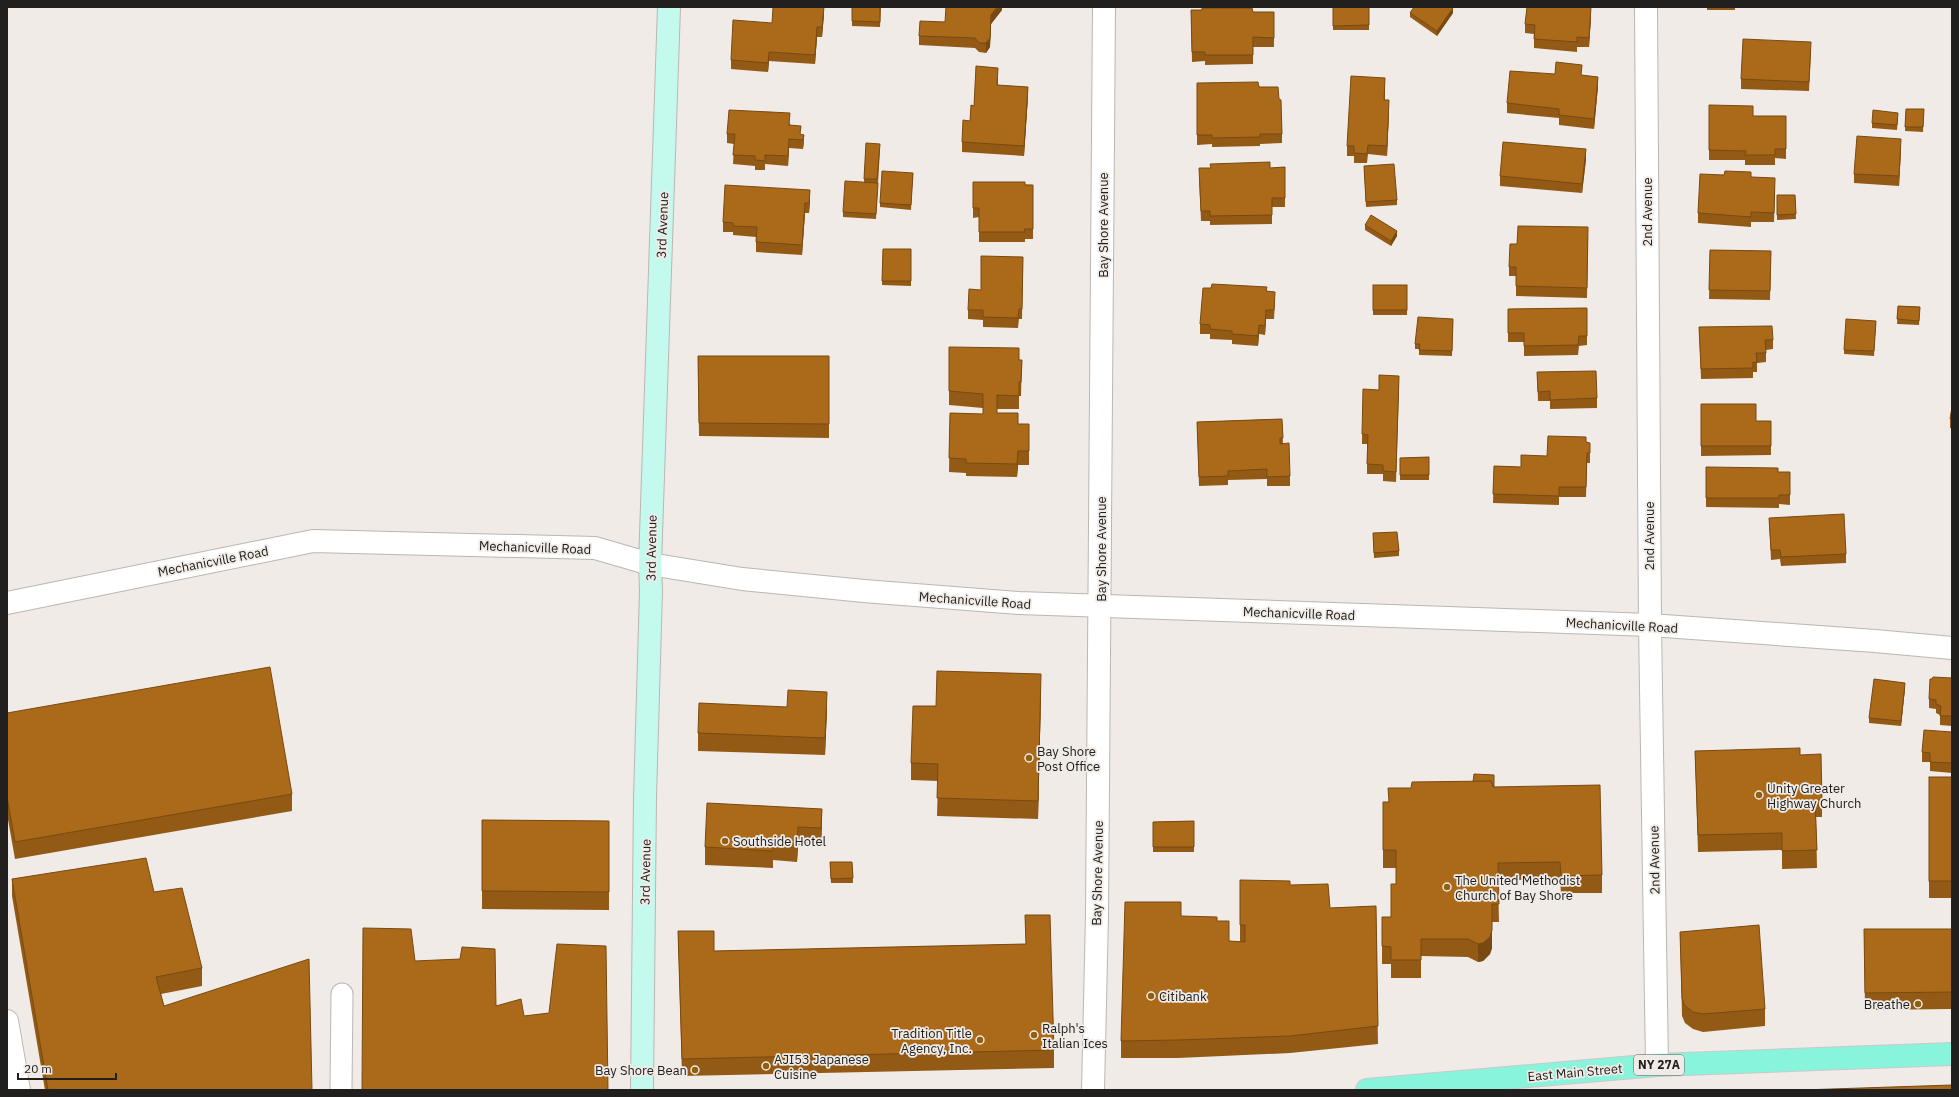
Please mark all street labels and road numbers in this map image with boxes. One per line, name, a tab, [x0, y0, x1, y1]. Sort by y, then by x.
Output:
street label: Bay Shore Avenue	[1095, 172, 1112, 278]
street label: 2nd Avenue	[1639, 177, 1656, 247]
street label: 3rd Avenue	[653, 191, 672, 259]
street label: Bay Shore Avenue	[1093, 496, 1110, 602]
street label: 2nd Avenue	[1641, 501, 1658, 571]
street label: 3rd Avenue	[642, 515, 661, 581]
street label: Mechanicville Road	[478, 537, 591, 558]
street label: Mechanicville Road	[156, 542, 270, 581]
street label: Mechanicville Road	[918, 588, 1032, 613]
street label: Mechanicville Road	[1242, 603, 1355, 624]
street label: Mechanicville Road	[1565, 614, 1679, 637]
street label: Bay Shore Avenue	[1088, 820, 1107, 926]
street label: 2nd Avenue	[1645, 825, 1664, 895]
street label: 3rd Avenue	[636, 839, 655, 905]
road number: NY 27A	[1634, 1055, 1684, 1075]
street label: East Main Street	[1527, 1060, 1623, 1085]

